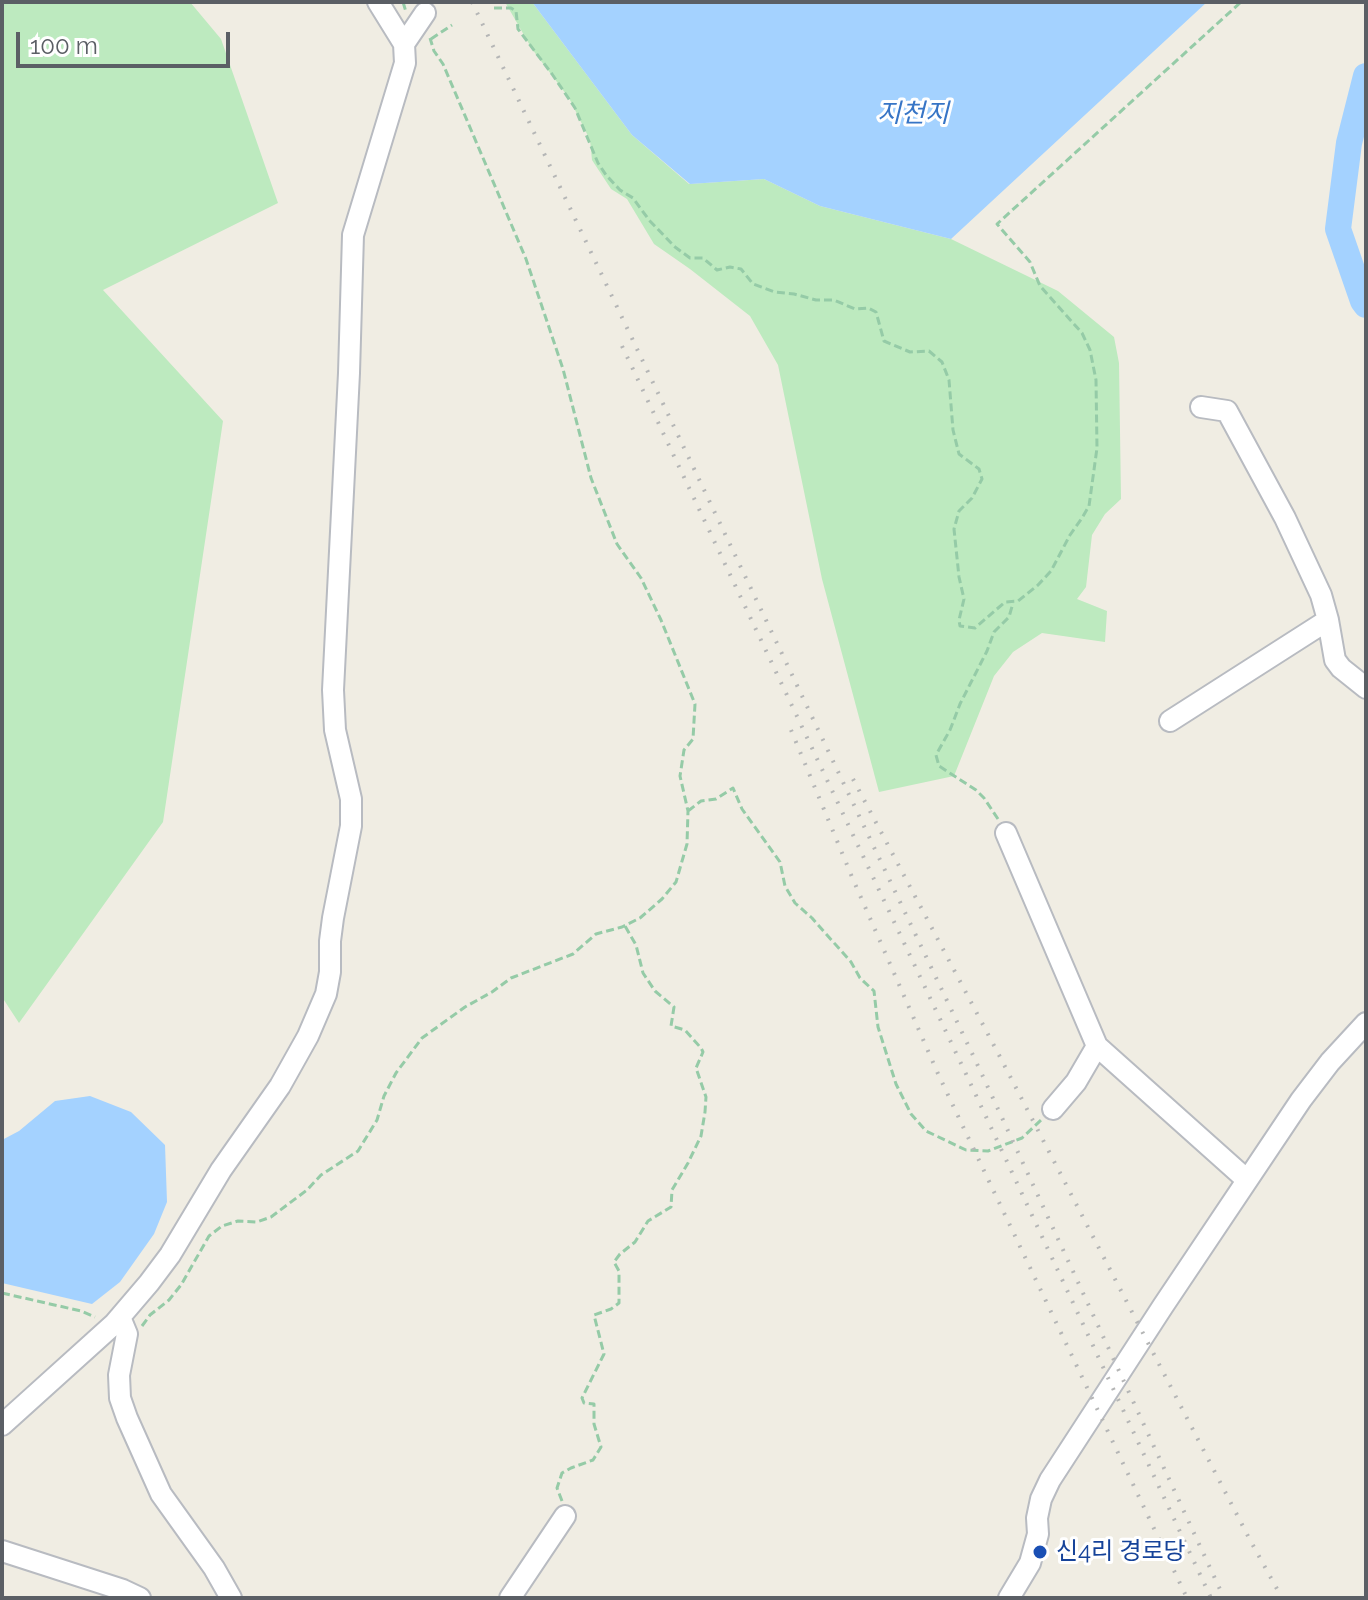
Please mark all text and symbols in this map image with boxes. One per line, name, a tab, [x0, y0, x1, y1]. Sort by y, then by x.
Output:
scale bar	[20, 16, 234, 66]
text: 100 m	[30, 31, 98, 60]
water label: 지천지	[877, 98, 949, 130]
place label: 신4리 경로당	[1056, 1538, 1186, 1566]
marker: 신4리 경로당	[1031, 1543, 1049, 1561]

